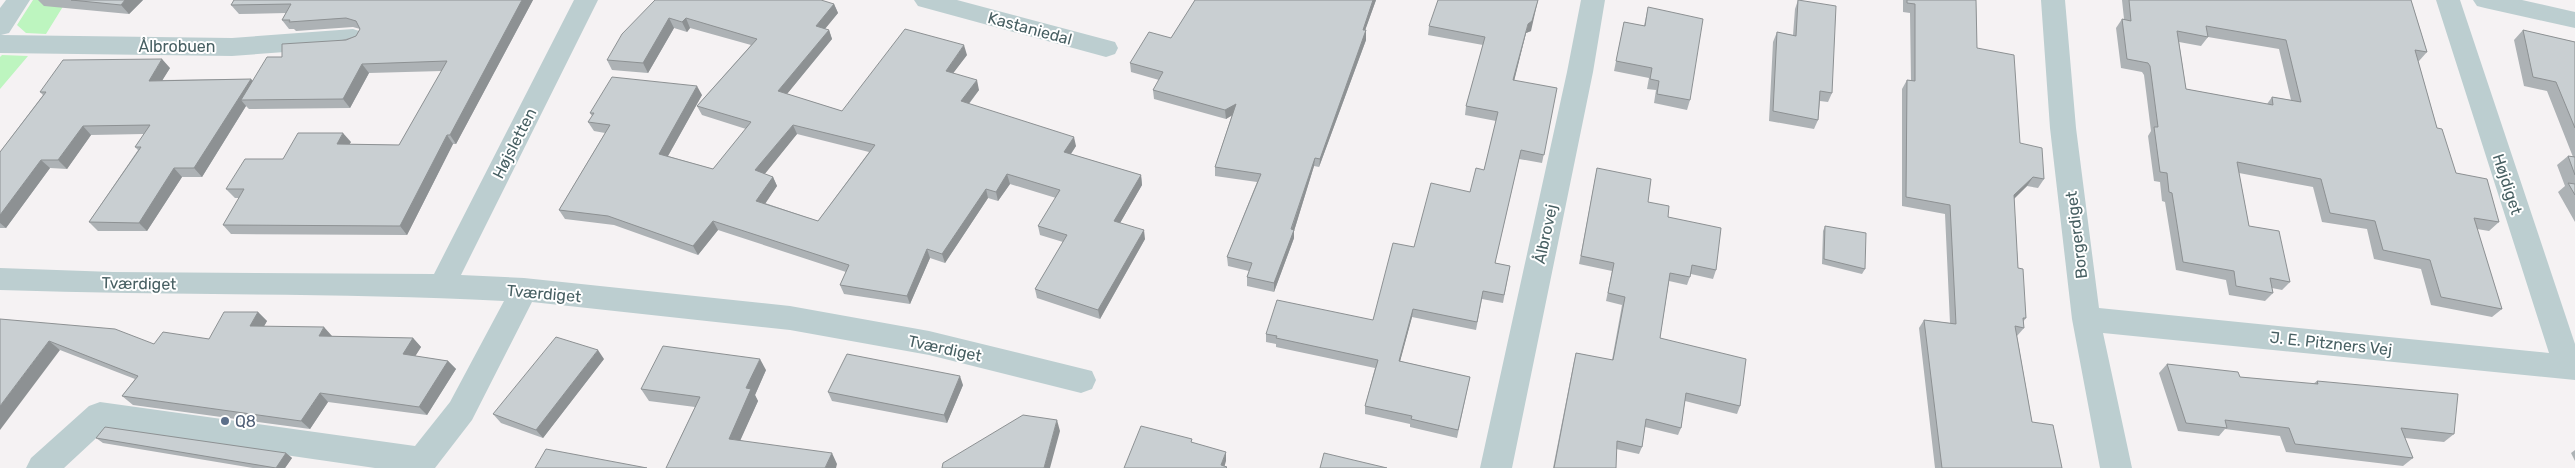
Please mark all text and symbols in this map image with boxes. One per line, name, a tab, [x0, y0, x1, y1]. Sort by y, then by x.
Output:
street label: Kastaniedal	[986, 8, 1074, 49]
street label: Ålbrobuen	[138, 37, 216, 56]
street label: Højsletten	[489, 105, 540, 182]
street label: Højdiget	[2489, 151, 2526, 217]
street label: Borgerdiget	[2062, 190, 2091, 280]
street label: Ålbrovej	[1530, 203, 1561, 266]
street label: Tværdiget	[101, 273, 177, 294]
street label: Tværdiget	[506, 281, 582, 306]
street label: J. E. Pitzners Vej	[2269, 328, 2393, 359]
street label: Tværdiget	[906, 331, 983, 366]
place label: Q8	[235, 412, 256, 431]
marker: Q8	[219, 415, 231, 427]

